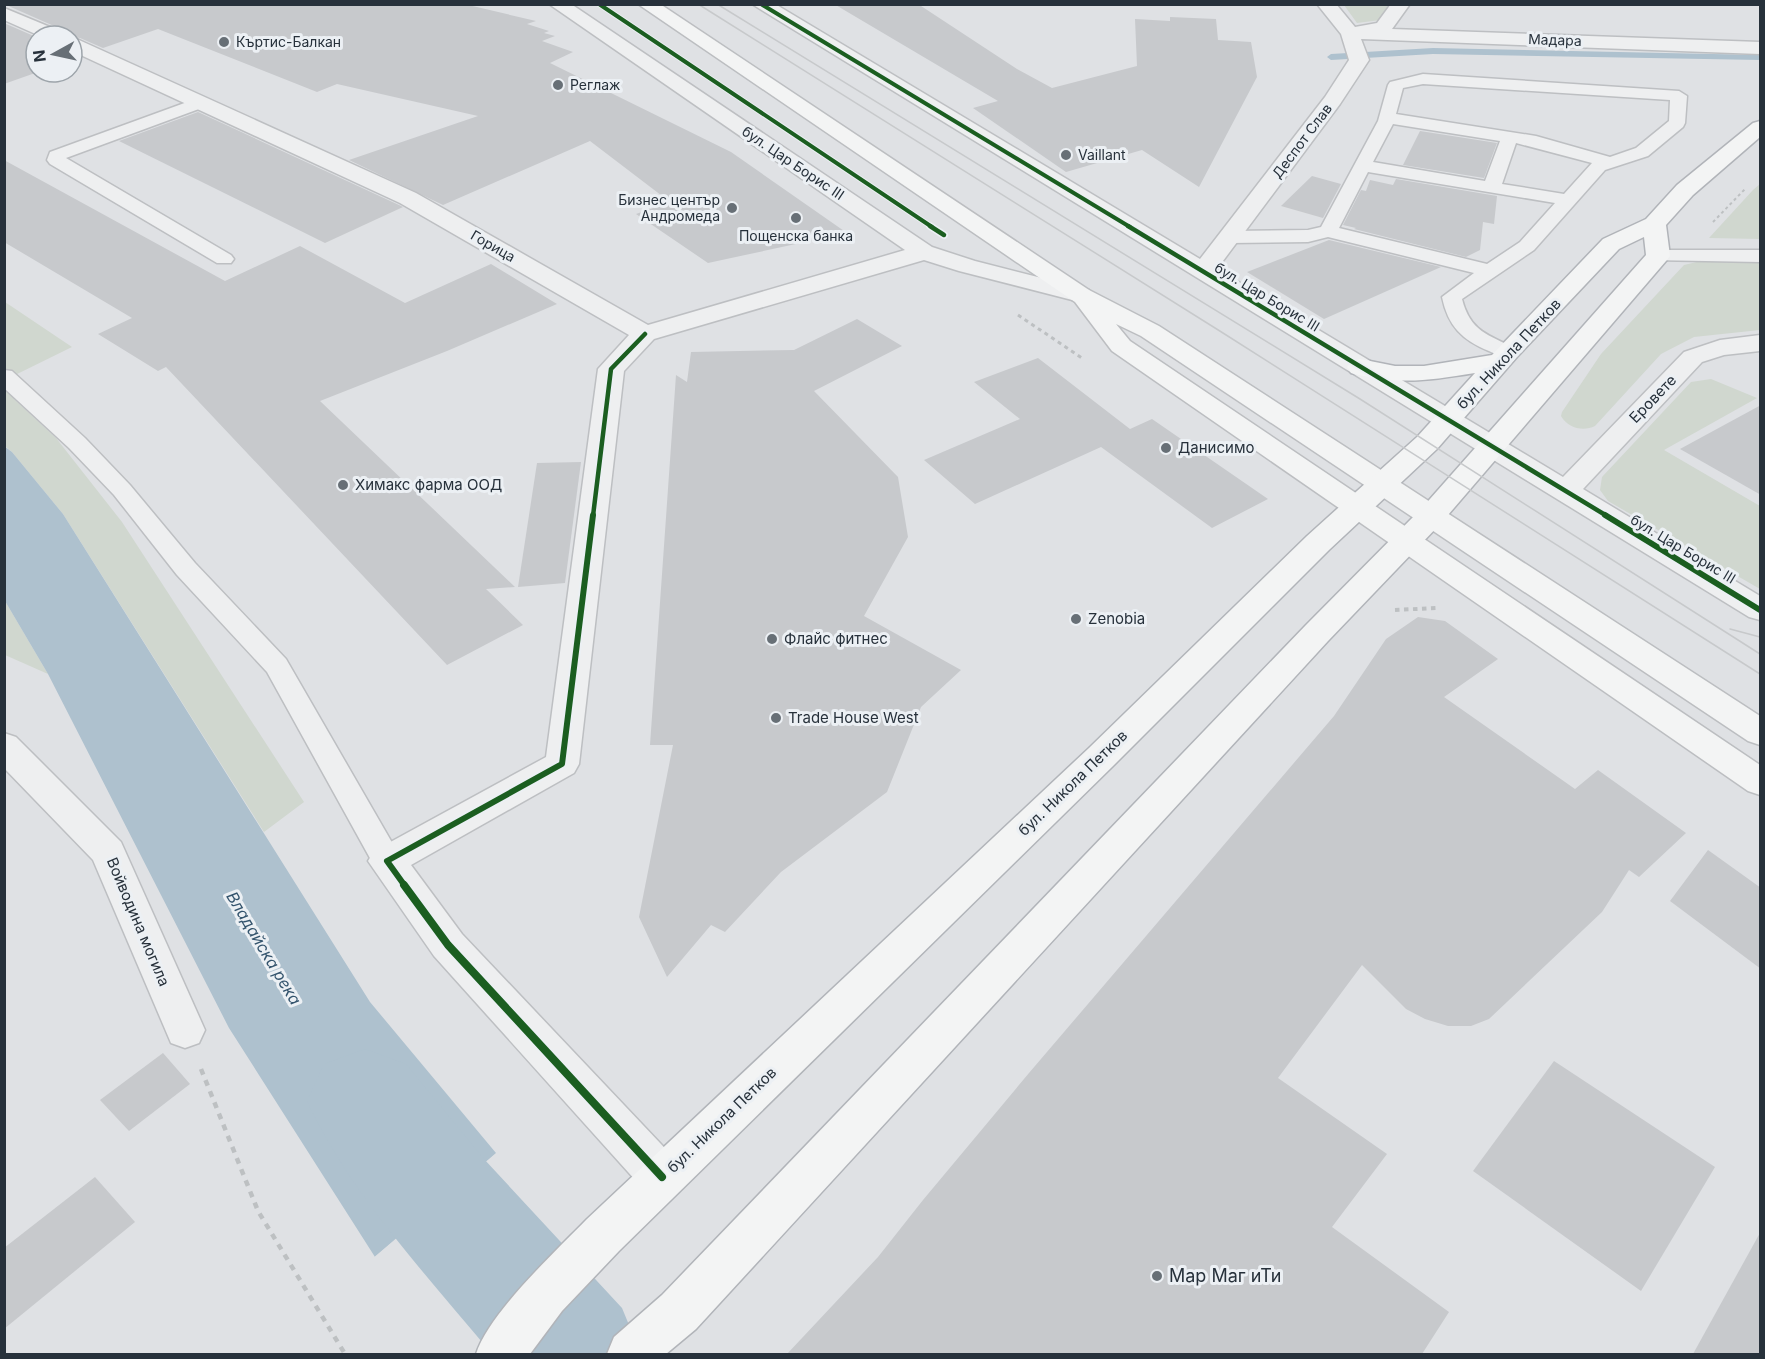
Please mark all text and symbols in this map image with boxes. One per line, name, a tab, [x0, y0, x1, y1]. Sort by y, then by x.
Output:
north arrow	[24, 24, 84, 84]
street label: Мадара	[1528, 30, 1582, 49]
place label: Къртис-Балкан	[236, 33, 341, 50]
marker: Къртис-Балкан	[217, 35, 231, 49]
text: N	[28, 49, 50, 64]
place label: Реглаж	[570, 76, 620, 93]
marker: Реглаж	[551, 78, 565, 92]
street label: Деспот Слав	[1268, 100, 1335, 181]
street label: бул. Цар Борис III	[739, 122, 848, 203]
place label: Vaillant	[1078, 146, 1126, 163]
marker: Vaillant	[1059, 148, 1073, 162]
place label: Бизнес център Андромеда	[618, 191, 720, 224]
marker: Бизнес център Андромеда	[725, 201, 739, 215]
marker: Пощенска банка	[789, 211, 803, 225]
street label: Горица	[468, 226, 518, 265]
place label: Пощенска банка	[739, 227, 853, 244]
street label: бул. Цар Борис III	[1212, 259, 1323, 335]
street label: бул. Никола Петков	[1452, 294, 1565, 413]
street label: Еровете	[1625, 371, 1680, 427]
place label: Данисимо	[1178, 438, 1254, 457]
marker: Данисимо	[1159, 441, 1173, 455]
place label: Химакс фарма ООД	[355, 475, 502, 494]
marker: Химакс фарма ООД	[336, 478, 350, 492]
street label: бул. Цар Борис III	[1628, 511, 1739, 587]
place label: Zenobia	[1088, 609, 1145, 628]
marker: Zenobia	[1069, 612, 1083, 626]
place label: Флайс фитнес	[784, 629, 888, 648]
marker: Флайс фитнес	[765, 632, 779, 646]
place label: Trade House West	[788, 708, 919, 727]
marker: Trade House West	[769, 711, 783, 725]
street label: бул. Никола Петков	[1014, 726, 1131, 840]
street label: Войводина могила	[103, 854, 174, 989]
water label: Владайска река	[222, 888, 306, 1008]
street label: бул. Никола Петков	[663, 1063, 780, 1177]
place label: Мар Маг иТи	[1169, 1265, 1281, 1286]
marker: Мар Маг иТи	[1150, 1269, 1164, 1283]

